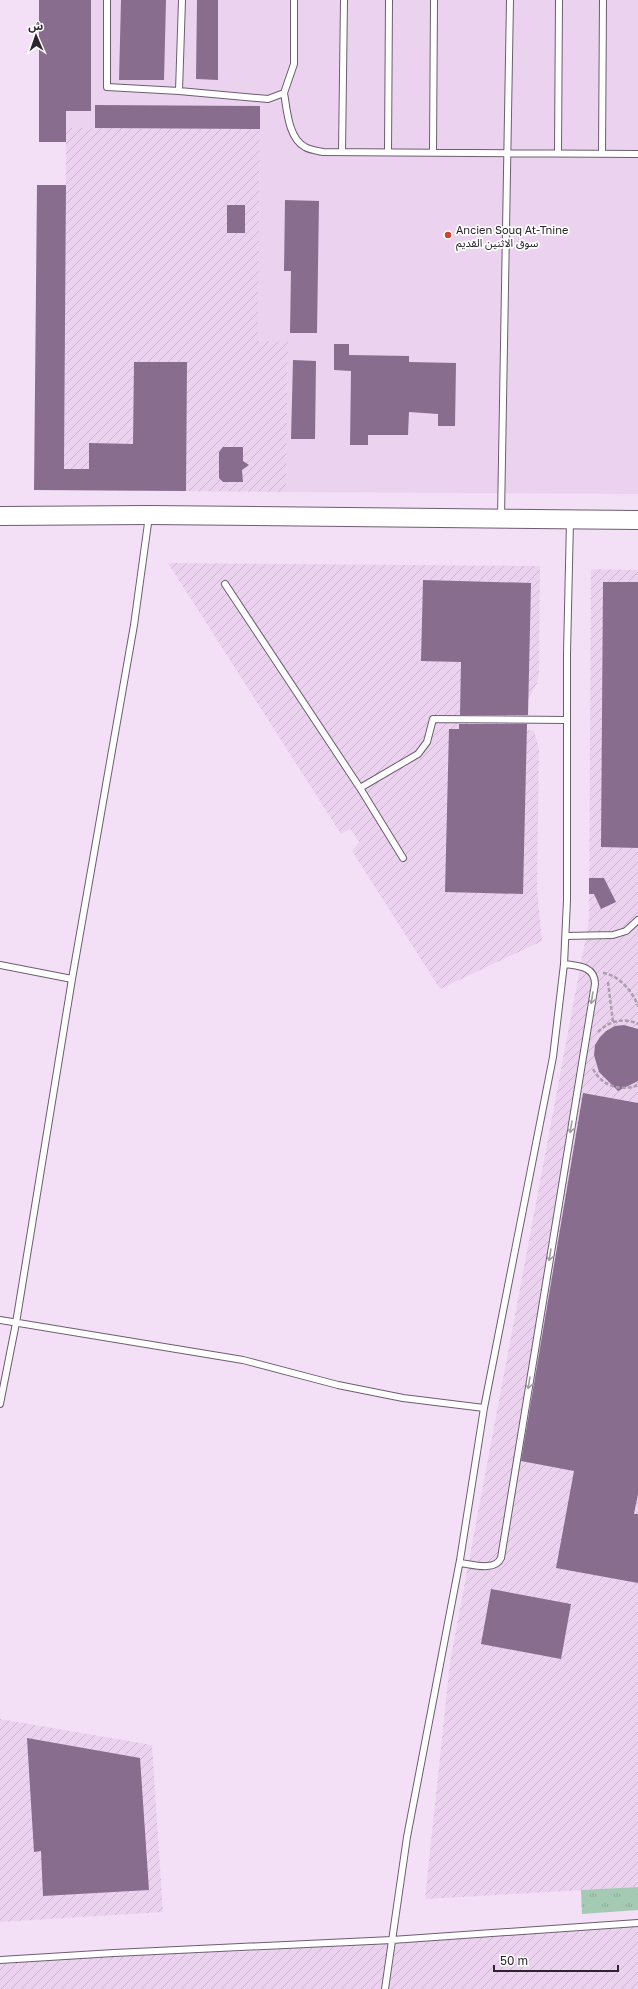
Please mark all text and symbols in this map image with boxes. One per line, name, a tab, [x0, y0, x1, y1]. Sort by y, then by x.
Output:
north arrow	[16, 16, 56, 56]
text: ش	[28, 19, 43, 33]
place label: Ancien Souq At-Tnine سوق الاثنين القديم	[456, 223, 568, 252]
marker: Ancien Souq At-Tnine سوق الاثنين القديم	[443, 230, 453, 240]
one-way arrow	[588, 991, 596, 1004]
one-way arrow	[567, 1120, 575, 1133]
one-way arrow	[546, 1248, 554, 1261]
one-way arrow	[525, 1376, 533, 1389]
scale bar	[494, 1947, 618, 1973]
text: 50 m	[500, 1953, 528, 1968]

